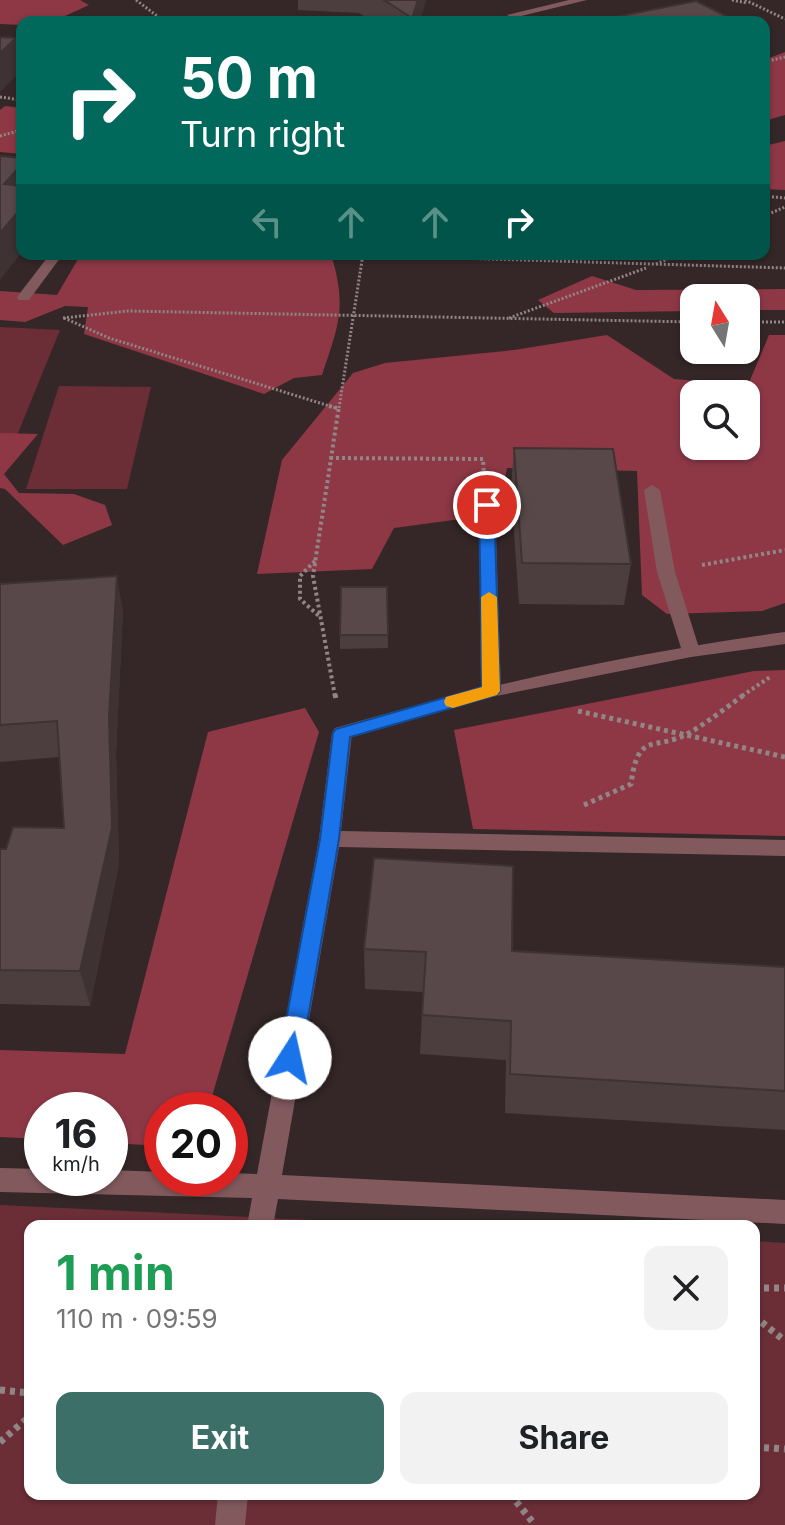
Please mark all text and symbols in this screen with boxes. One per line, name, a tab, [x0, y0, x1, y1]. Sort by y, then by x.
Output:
text: 50 m	[180, 44, 318, 112]
icon: right	[48, 48, 152, 152]
text: Turn right	[180, 112, 345, 156]
icon: left	[245, 200, 289, 244]
icon: ahead	[329, 200, 373, 244]
icon: ahead	[413, 200, 457, 244]
icon: right	[497, 200, 541, 244]
north arrow	[680, 284, 760, 364]
map controls	[680, 284, 760, 460]
button: search	[680, 380, 760, 460]
pin	[453, 471, 521, 539]
icon: arrive	[465, 483, 509, 527]
position arrow	[248, 1016, 332, 1100]
speed limit sign: 20	[144, 1092, 248, 1196]
text: 16	[54, 1109, 98, 1158]
text: km/h	[52, 1152, 100, 1176]
text: 1 min	[56, 1243, 175, 1302]
button: close	[644, 1246, 728, 1330]
text: 110 m · 09:59	[56, 1303, 218, 1334]
button: Exit	[56, 1392, 384, 1484]
button: Share	[400, 1392, 728, 1484]

